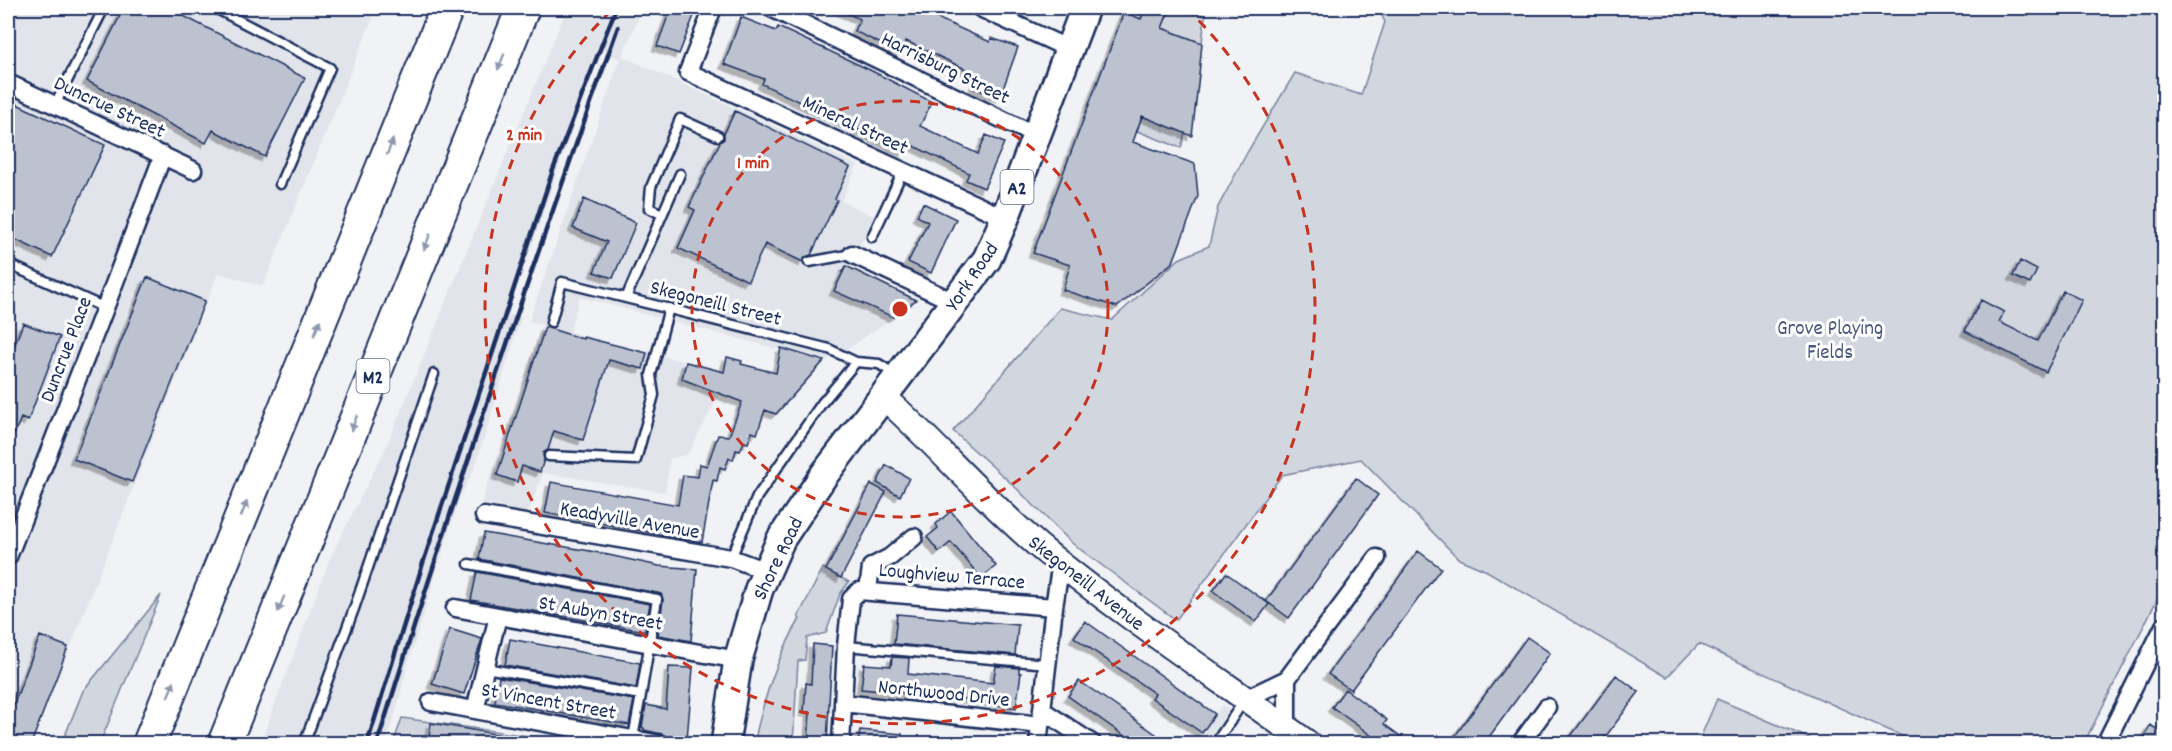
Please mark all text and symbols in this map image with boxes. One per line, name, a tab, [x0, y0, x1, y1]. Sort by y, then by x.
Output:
street label: Harrisburg Street	[875, 26, 1014, 114]
one-way arrow	[495, 53, 505, 71]
street label: Duncrue Street	[48, 70, 170, 148]
street label: Mineral Street	[797, 89, 913, 164]
text: 2 min	[506, 124, 542, 149]
one-way arrow	[386, 138, 395, 156]
text: 1 min	[737, 152, 769, 177]
road number: A2	[1000, 170, 1034, 204]
one-way arrow	[422, 234, 432, 252]
street label: York Road	[939, 237, 1008, 318]
street label: Skegoneill Street	[646, 274, 784, 336]
street label: Duncrue Place	[34, 293, 102, 407]
centre of rings	[890, 299, 910, 319]
park label: Grove Playing Fields	[1777, 315, 1883, 369]
one-way arrow	[313, 319, 322, 337]
road number: M2	[356, 359, 389, 393]
one-way arrow	[349, 414, 358, 432]
street label: Keadyville Avenue	[557, 495, 702, 549]
one-way arrow	[239, 499, 249, 517]
street label: Shore Road	[747, 513, 813, 606]
street label: Skegoneill Avenue	[1020, 529, 1150, 639]
street label: Loughview Terrace	[877, 557, 1026, 599]
street label: St Aubyn Street	[536, 589, 665, 641]
one-way arrow	[276, 595, 285, 613]
street label: Northwood Drive	[876, 673, 1011, 717]
street label: St Vincent Street	[479, 676, 619, 730]
one-way arrow	[166, 680, 176, 698]

